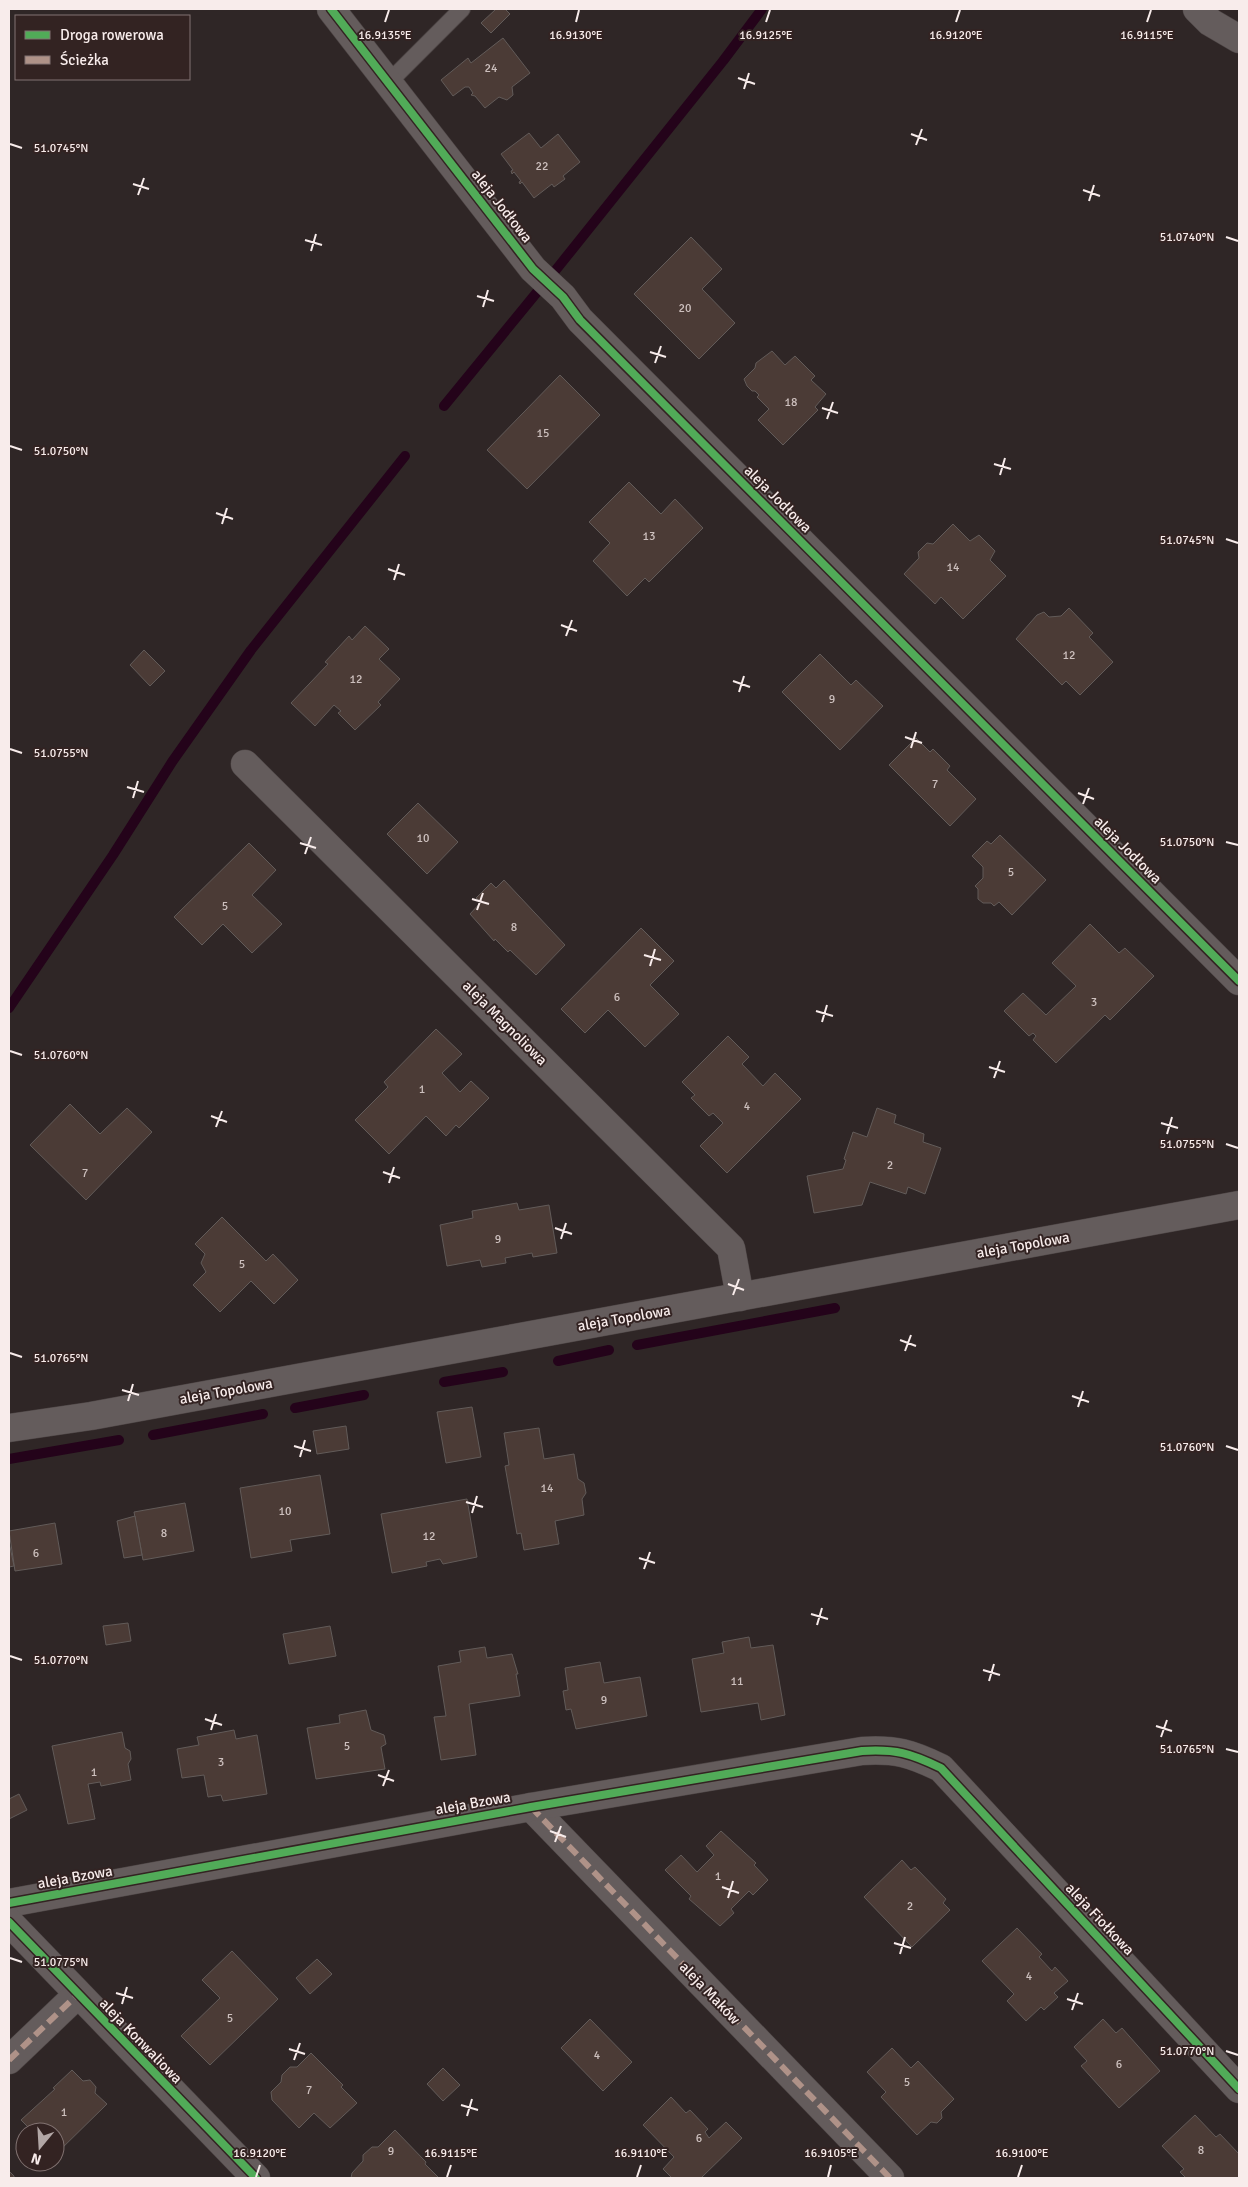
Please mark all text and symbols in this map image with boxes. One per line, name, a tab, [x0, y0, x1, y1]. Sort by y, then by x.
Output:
legend	[15, 15, 190, 80]
text: Droga rowerowa	[60, 26, 164, 44]
text: 16.9135°E	[358, 28, 412, 43]
text: 16.9130°E	[549, 28, 603, 43]
text: 16.9125°E	[739, 28, 793, 43]
text: 16.9120°E	[929, 28, 983, 43]
text: 16.9115°E	[1120, 28, 1174, 43]
text: Ścieżka	[60, 50, 109, 69]
house number: 24	[485, 61, 498, 76]
text: 51.0745°N	[34, 141, 88, 156]
house number: 22	[536, 159, 548, 174]
street label: aleja Jodłowa	[468, 166, 536, 246]
text: 51.0740°N	[1160, 230, 1214, 245]
house number: 20	[679, 301, 691, 316]
house number: 18	[785, 395, 797, 410]
house number: 15	[537, 426, 549, 441]
text: 51.0750°N	[34, 444, 88, 459]
street label: aleja Jodłowa	[741, 462, 815, 536]
house number: 13	[643, 529, 655, 544]
text: 51.0745°N	[1160, 533, 1214, 548]
house number: 14	[947, 560, 960, 575]
house number: 12	[1063, 648, 1075, 663]
house number: 12	[350, 672, 362, 687]
house number: 9	[829, 692, 835, 707]
text: 51.0755°N	[34, 746, 88, 761]
house number: 7	[932, 777, 938, 792]
street label: aleja Jodłowa	[1091, 813, 1165, 887]
house number: 10	[417, 831, 429, 846]
text: 51.0750°N	[1160, 835, 1214, 850]
house number: 5	[1008, 865, 1014, 880]
house number: 5	[222, 899, 228, 914]
house number: 8	[511, 920, 517, 935]
street label: aleja Magnoliowa	[459, 977, 551, 1069]
house number: 6	[614, 990, 620, 1005]
house number: 3	[1091, 995, 1097, 1010]
text: 51.0760°N	[34, 1048, 88, 1063]
house number: 1	[419, 1082, 425, 1097]
house number: 4	[744, 1099, 751, 1114]
text: 51.0755°N	[1160, 1137, 1214, 1152]
house number: 2	[887, 1158, 893, 1173]
house number: 7	[82, 1166, 88, 1181]
street label: aleja Topolowa	[975, 1228, 1071, 1262]
house number: 9	[495, 1232, 501, 1247]
house number: 5	[239, 1257, 245, 1272]
street label: aleja Topolowa	[576, 1301, 672, 1335]
text: 51.0765°N	[34, 1351, 88, 1366]
street label: aleja Topolowa	[178, 1374, 274, 1408]
text: 51.0760°N	[1160, 1440, 1214, 1455]
house number: 14	[541, 1481, 554, 1496]
house number: 10	[279, 1504, 291, 1519]
house number: 8	[161, 1526, 167, 1541]
house number: 12	[423, 1529, 435, 1544]
house number: 6	[33, 1546, 39, 1561]
text: 51.0770°N	[34, 1653, 88, 1668]
house number: 11	[731, 1674, 743, 1689]
house number: 9	[601, 1693, 607, 1708]
house number: 5	[344, 1739, 350, 1754]
text: 51.0765°N	[1160, 1742, 1214, 1757]
house number: 3	[218, 1755, 224, 1770]
house number: 1	[91, 1765, 97, 1780]
street label: aleja Bzowa	[434, 1788, 512, 1818]
street label: aleja Bzowa	[36, 1862, 114, 1892]
house number: 1	[715, 1869, 721, 1884]
street label: aleja Fiołkowa	[1062, 1879, 1138, 1959]
house number: 2	[907, 1899, 913, 1914]
text: 51.0775°N	[34, 1955, 88, 1970]
street label: aleja Maków	[676, 1958, 744, 2028]
house number: 4	[1026, 1969, 1033, 1984]
street label: aleja Konwaliowa	[96, 1995, 186, 2087]
house number: 5	[227, 2011, 233, 2026]
text: 51.0770°N	[1160, 2044, 1214, 2059]
house number: 4	[594, 2048, 601, 2063]
house number: 6	[1116, 2057, 1122, 2072]
house number: 5	[904, 2075, 910, 2090]
house number: 7	[306, 2083, 312, 2098]
house number: 1	[61, 2105, 67, 2120]
north arrow	[15, 2122, 65, 2172]
house number: 6	[696, 2131, 702, 2146]
house number: 8	[1198, 2143, 1204, 2158]
house number: 9	[388, 2144, 394, 2159]
text: 16.9120°E	[233, 2146, 287, 2161]
text: 16.9115°E	[424, 2146, 478, 2161]
text: 16.9110°E	[614, 2146, 668, 2161]
text: 16.9105°E	[804, 2146, 858, 2161]
text: 16.9100°E	[995, 2146, 1049, 2161]
text: N	[29, 2149, 43, 2168]

